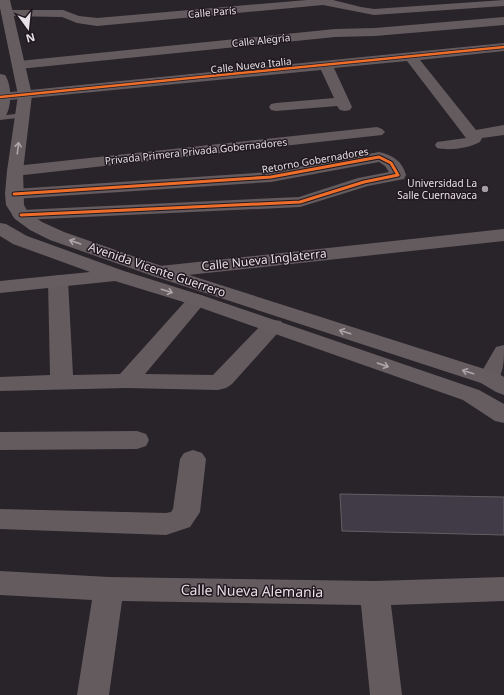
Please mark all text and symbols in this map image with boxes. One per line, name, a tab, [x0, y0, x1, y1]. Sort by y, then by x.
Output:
street label: Calle París	[187, 3, 237, 21]
north arrow	[8, 8, 48, 48]
text: N	[24, 30, 37, 47]
street label: Calle Alegría	[231, 30, 291, 50]
street label: Calle Nueva Italia	[210, 54, 292, 76]
street label: Privada Primera Privada Gobernadores	[104, 134, 288, 168]
one-way arrow	[14, 142, 22, 155]
street label: Retorno Gobernadores	[261, 144, 370, 176]
place label: Universidad La Salle Cuernavaca	[397, 176, 477, 202]
marker: Universidad La Salle Cuernavaca	[480, 184, 490, 194]
one-way arrow	[69, 238, 81, 246]
street label: Avenida Vicente Guerrero	[86, 238, 228, 301]
street label: Calle Nueva Inglaterra	[201, 244, 327, 275]
one-way arrow	[160, 288, 173, 295]
one-way arrow	[339, 327, 351, 335]
one-way arrow	[376, 361, 388, 369]
one-way arrow	[463, 367, 475, 375]
street label: Calle Nueva Alemania	[181, 580, 323, 601]

